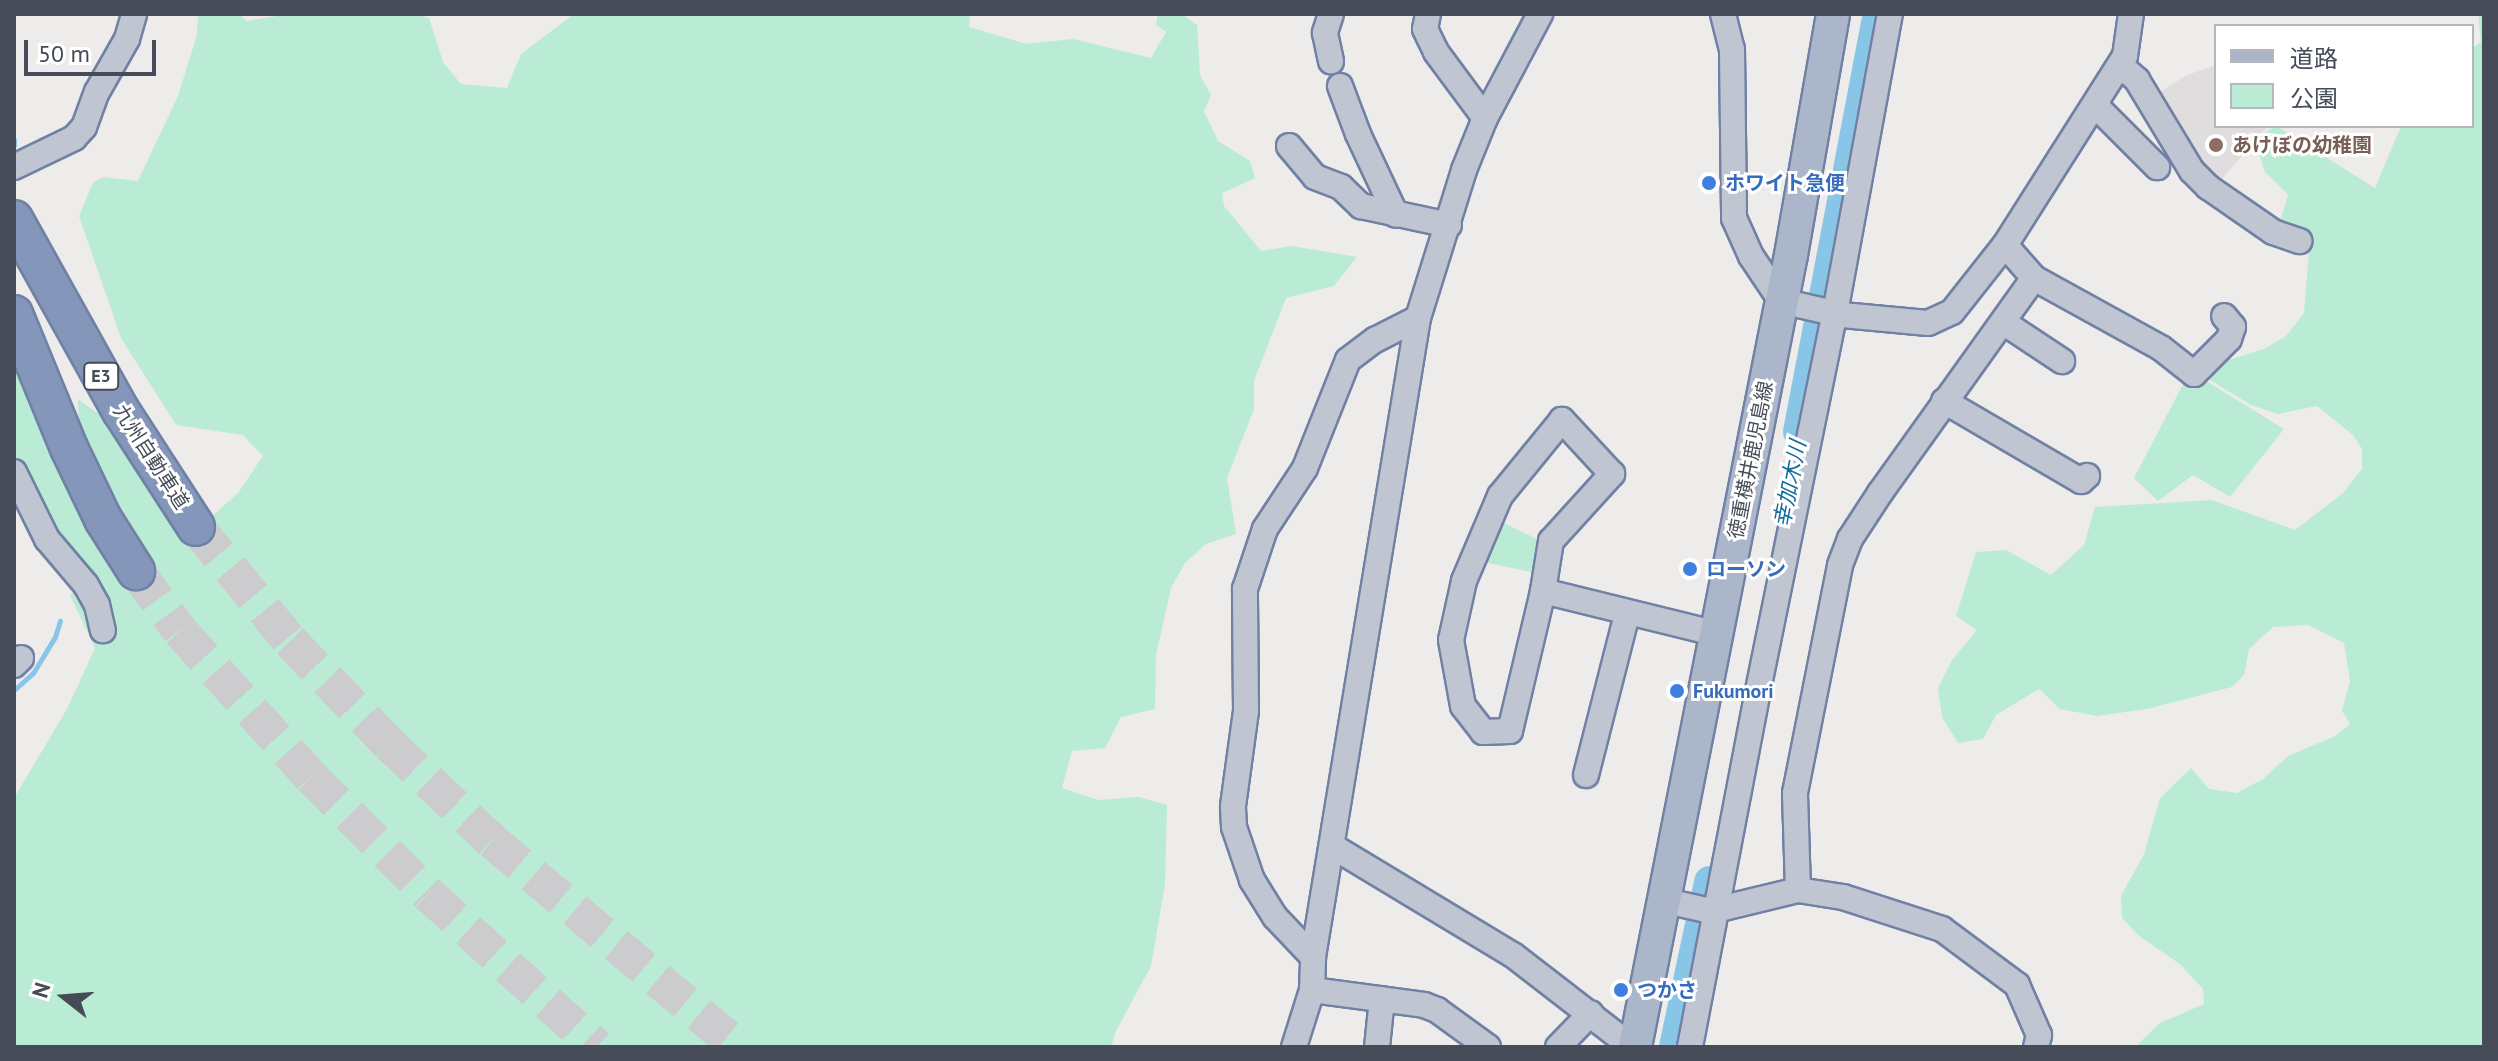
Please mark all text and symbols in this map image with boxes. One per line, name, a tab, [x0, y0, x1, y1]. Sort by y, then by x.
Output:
scale bar	[28, 24, 160, 74]
legend	[2214, 24, 2474, 128]
text: 50 m	[38, 38, 90, 69]
text: 道路	[2290, 43, 2338, 74]
text: 公園	[2290, 83, 2338, 114]
place label: あけぼの幼稚園	[2232, 133, 2372, 157]
marker: あけぼの幼稚園	[2207, 136, 2225, 154]
place label: ホワイト急便	[1725, 171, 1845, 195]
marker: ホワイト急便	[1700, 174, 1718, 192]
road number: E3	[83, 362, 119, 390]
street label: 徳重横井鹿児島線	[1724, 379, 1778, 541]
street label: 九州自動車道	[108, 400, 194, 514]
water label: 幸加木川	[1769, 438, 1811, 530]
place label: ローソン	[1706, 557, 1786, 581]
marker: ローソン	[1681, 560, 1699, 578]
place label: Fukumori	[1693, 679, 1774, 703]
marker: Fukumori	[1668, 682, 1686, 700]
north arrow	[24, 957, 104, 1037]
place label: つかさ	[1637, 978, 1697, 1002]
text: N	[26, 979, 57, 1001]
marker: つかさ	[1612, 981, 1630, 999]

